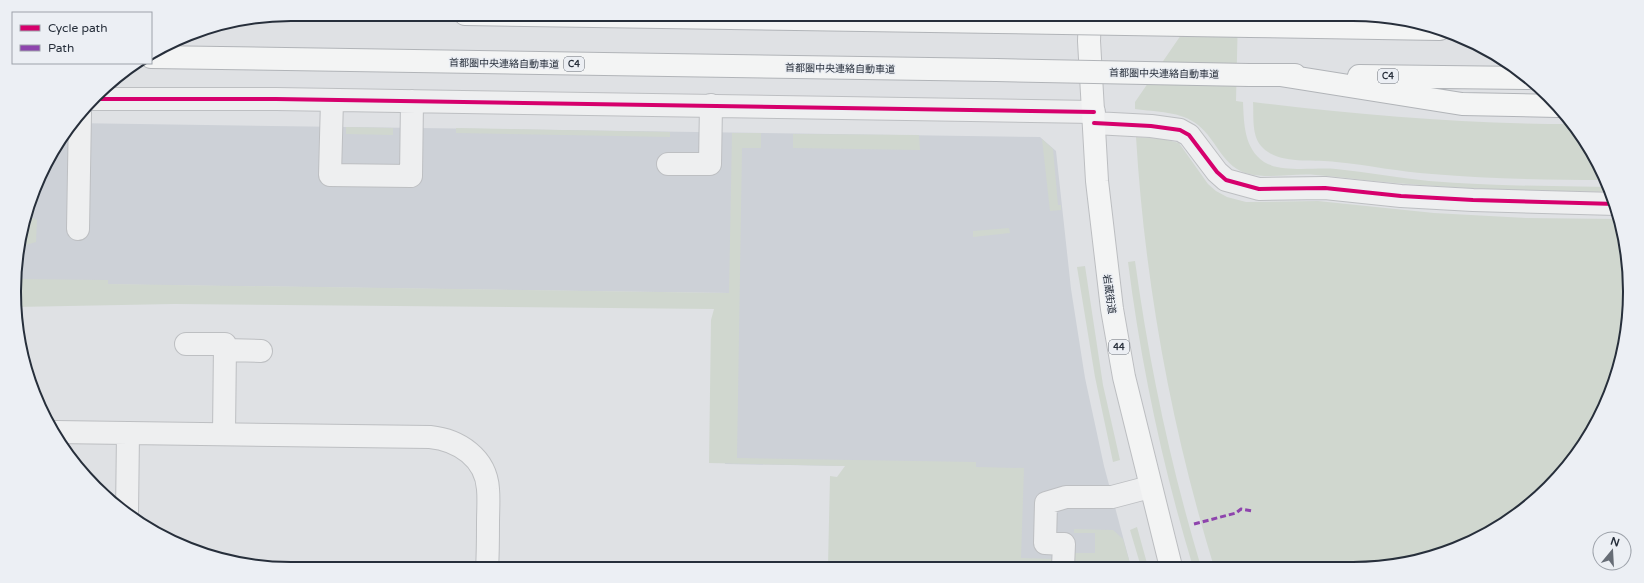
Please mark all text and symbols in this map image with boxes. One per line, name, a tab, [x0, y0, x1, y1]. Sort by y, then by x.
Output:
legend	[12, 12, 152, 64]
text: Cycle path	[48, 21, 107, 35]
text: Path	[48, 41, 74, 55]
street label: 首都圏中央連絡自動車道	[449, 57, 559, 71]
road number: C4	[564, 57, 584, 71]
street label: 首都圏中央連絡自動車道	[785, 62, 895, 76]
street label: 首都圏中央連絡自動車道	[1109, 67, 1219, 81]
road number: C4	[1378, 69, 1398, 83]
street label: 岩蔵街道	[1100, 273, 1118, 315]
road number: 44	[1109, 340, 1129, 354]
north arrow	[1592, 531, 1632, 571]
text: N	[1609, 534, 1621, 550]

